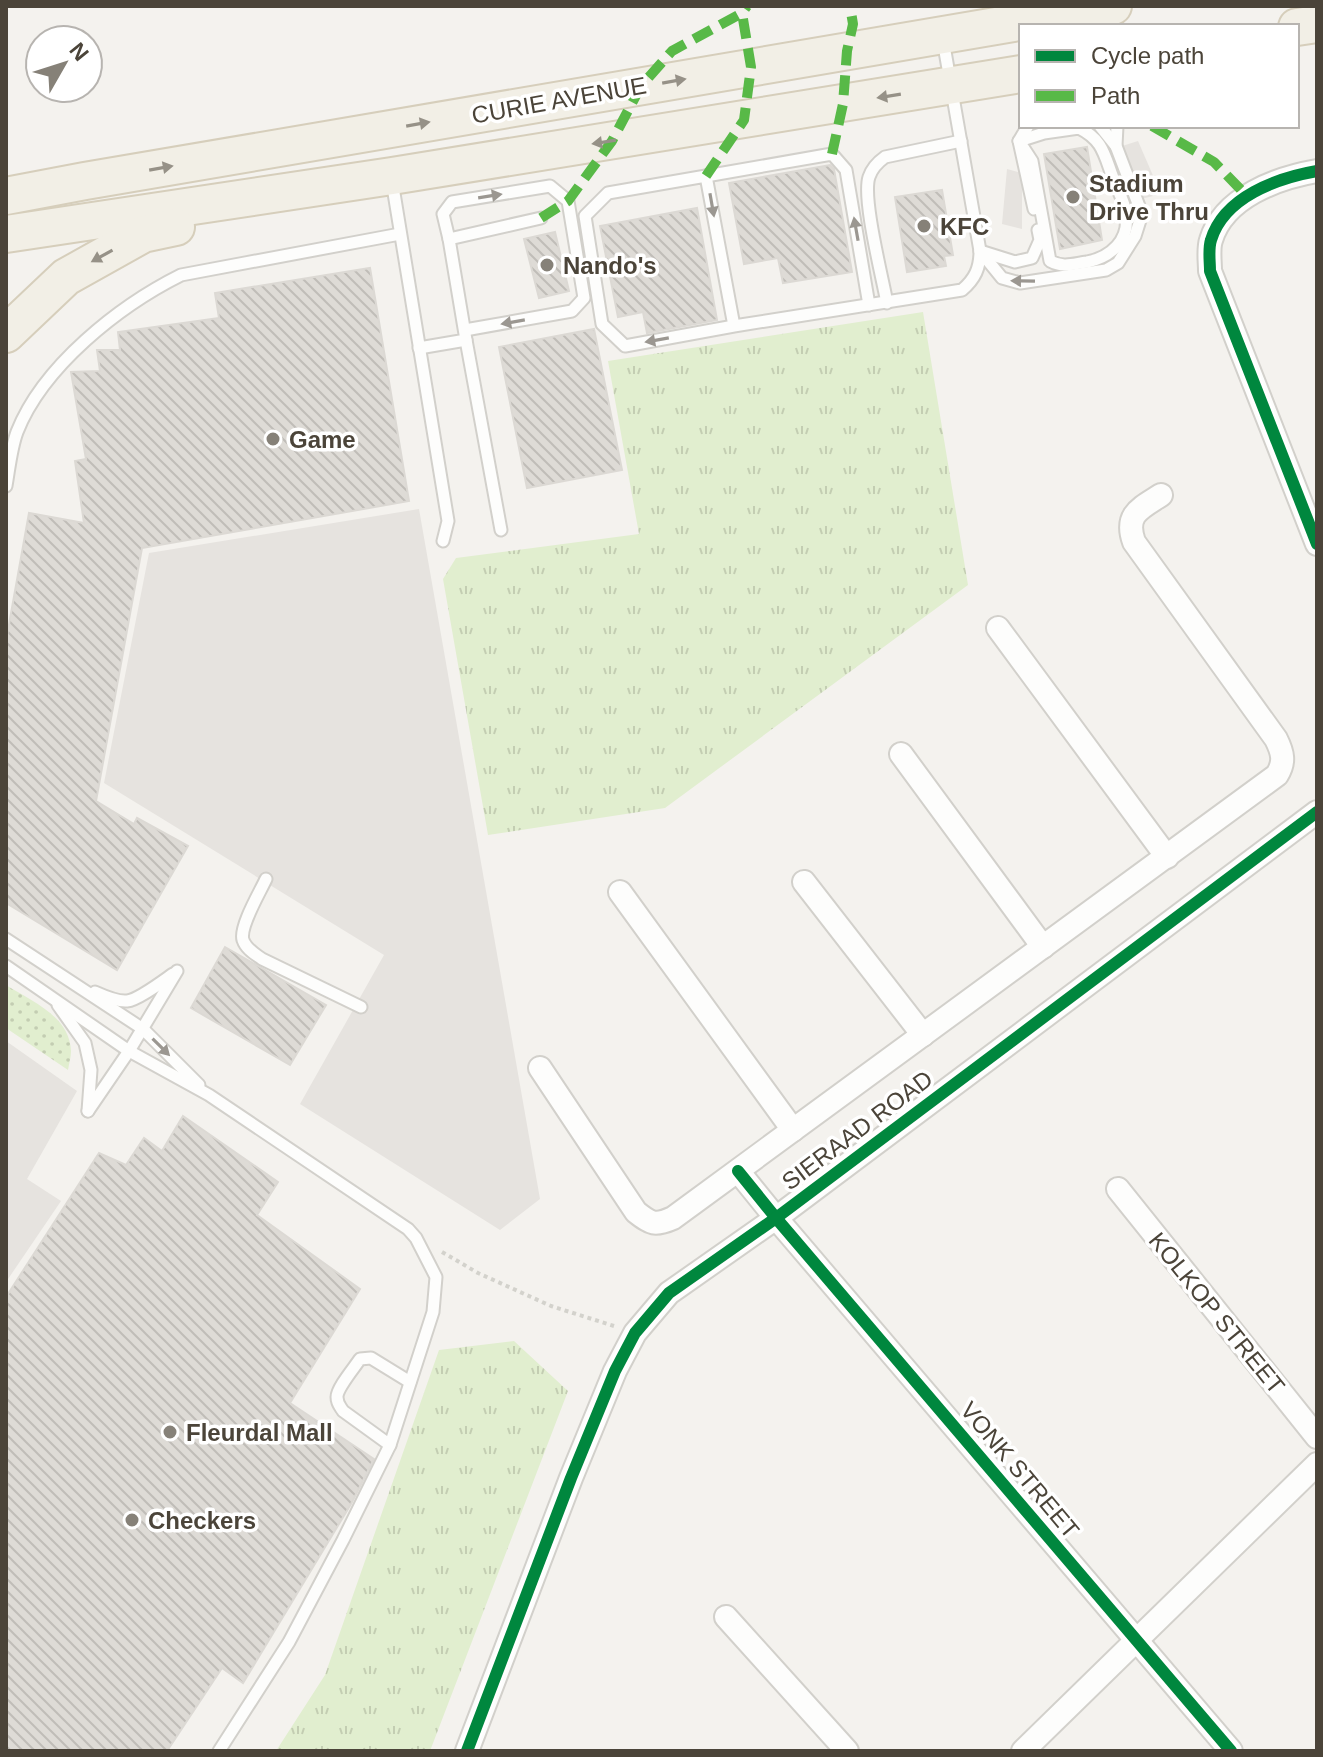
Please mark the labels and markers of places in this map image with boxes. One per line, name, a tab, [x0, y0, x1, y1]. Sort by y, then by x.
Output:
place label: Stadium Drive Thru	[1089, 170, 1209, 225]
marker: Stadium Drive Thru	[1064, 188, 1082, 206]
place label: KFC	[940, 213, 989, 240]
marker: KFC	[915, 217, 933, 235]
place label: Nando's	[563, 252, 657, 279]
marker: Nando's	[538, 256, 556, 274]
place label: Game	[289, 426, 356, 453]
marker: Game	[264, 430, 282, 448]
place label: Fleurdal Mall	[186, 1419, 333, 1446]
marker: Fleurdal Mall	[161, 1423, 179, 1441]
place label: Checkers	[148, 1507, 256, 1534]
marker: Checkers	[123, 1511, 141, 1529]

